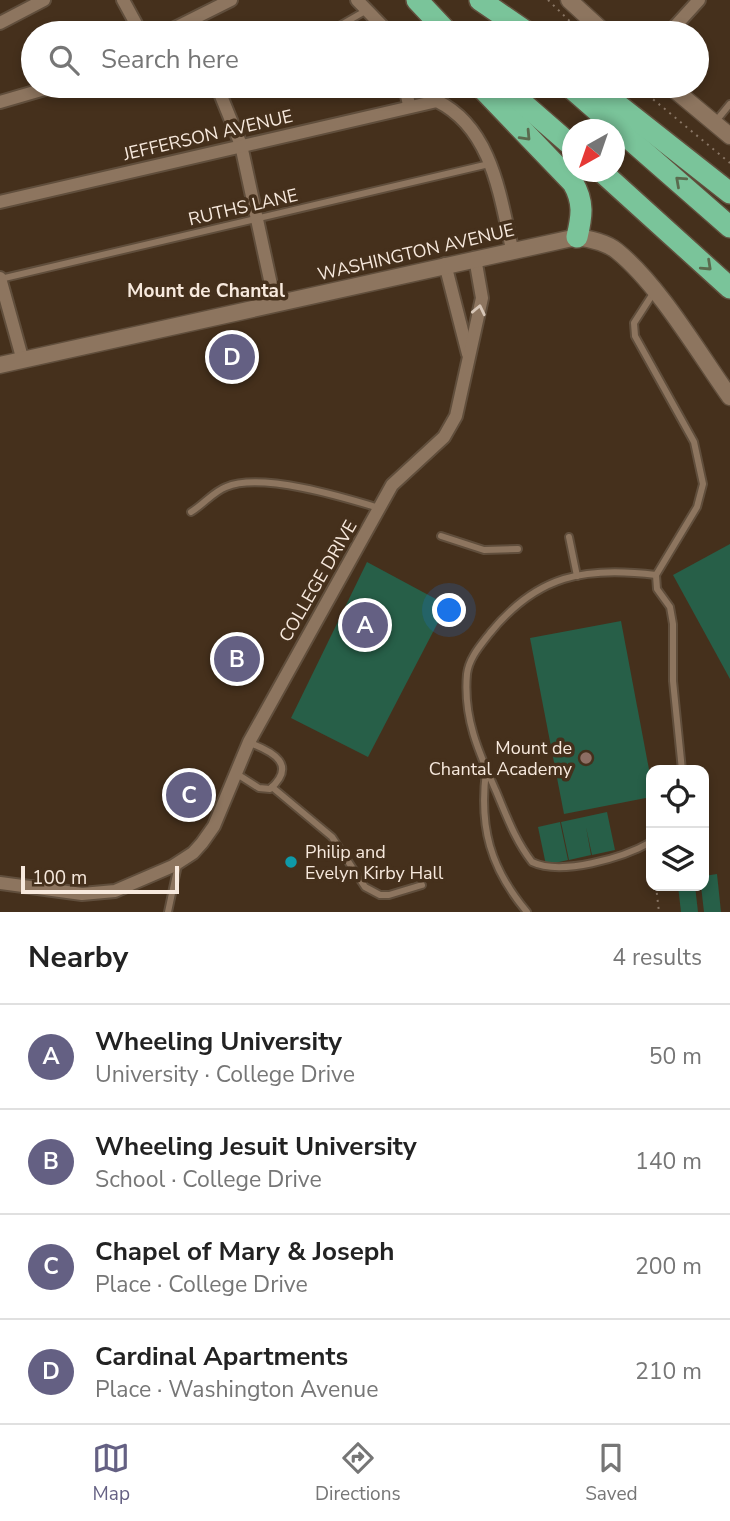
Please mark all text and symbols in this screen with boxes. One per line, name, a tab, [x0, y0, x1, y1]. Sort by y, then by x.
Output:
search box	[21, 21, 709, 98]
icon: search	[45, 41, 83, 79]
text: Search here	[101, 42, 239, 77]
street label: JEFFERSON AVENUE	[120, 104, 295, 166]
north arrow	[562, 119, 625, 182]
one-way arrow	[518, 128, 531, 141]
one-way arrow	[675, 177, 688, 189]
street label: RUTHS LANE	[186, 183, 300, 231]
street label: WASHINGTON AVENUE	[315, 218, 517, 286]
one-way arrow	[699, 258, 712, 270]
district label: Mount de Chantal	[127, 278, 285, 304]
one-way arrow	[471, 304, 486, 316]
pin: D	[209, 331, 255, 383]
street label: COLLEGE DRIVE	[273, 516, 363, 646]
your location	[432, 593, 466, 627]
pin: A	[342, 599, 388, 651]
pin: B	[214, 633, 260, 685]
place label: Mount de Chantal Academy	[429, 736, 573, 781]
marker: Mount de Chantal Academy	[578, 750, 594, 766]
map controls	[646, 765, 709, 891]
button: locate	[646, 765, 709, 828]
pin: C	[166, 769, 212, 821]
button: layers	[646, 828, 709, 891]
place label: Philip and Evelyn Kirby Hall	[305, 840, 444, 885]
marker: Philip and Evelyn Kirby Hall	[283, 854, 299, 870]
scale bar	[21, 863, 178, 895]
text: 100 m	[32, 865, 87, 891]
text: Nearby	[28, 937, 128, 978]
text: 4 results	[612, 942, 702, 973]
text: Wheeling University	[95, 1024, 342, 1059]
text: A	[42, 1041, 60, 1072]
text: 50 m	[649, 1041, 702, 1072]
text: University · College Drive	[95, 1059, 355, 1090]
text: Wheeling Jesuit University	[95, 1129, 417, 1164]
text: B	[43, 1146, 59, 1177]
text: 140 m	[635, 1146, 702, 1177]
text: School · College Drive	[95, 1164, 322, 1195]
text: Chapel of Mary & Joseph	[95, 1234, 395, 1269]
text: C	[43, 1251, 59, 1282]
text: 200 m	[635, 1251, 702, 1282]
text: Place · College Drive	[95, 1269, 308, 1300]
text: Cardinal Apartments	[95, 1339, 348, 1374]
text: D	[42, 1356, 60, 1387]
text: 210 m	[635, 1356, 702, 1387]
text: Place · Washington Avenue	[95, 1374, 378, 1405]
tab: Map	[92, 1439, 130, 1507]
tab: Directions	[315, 1439, 401, 1507]
tab: Saved	[585, 1439, 638, 1507]

